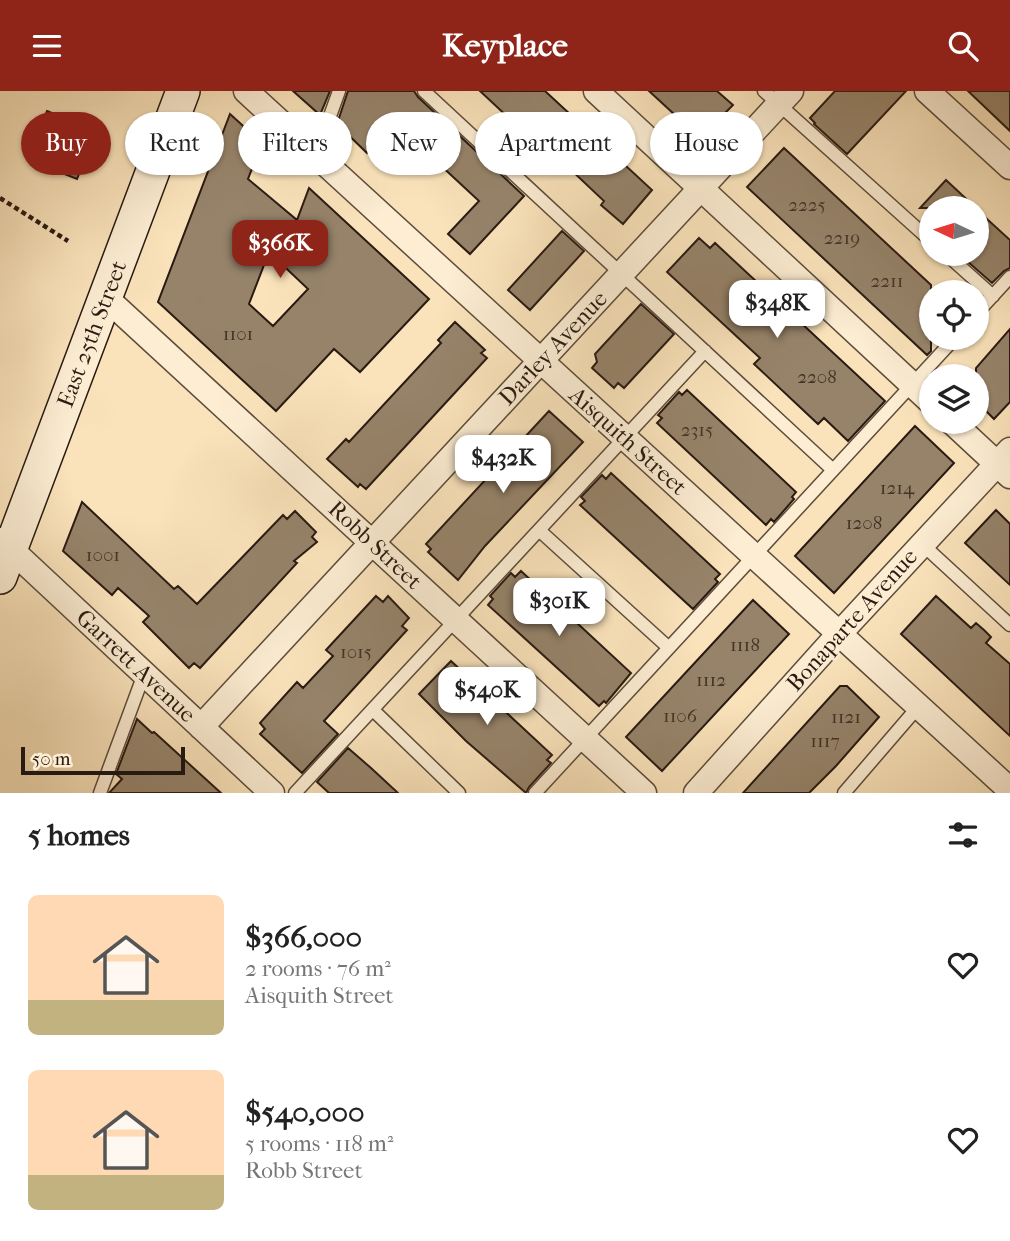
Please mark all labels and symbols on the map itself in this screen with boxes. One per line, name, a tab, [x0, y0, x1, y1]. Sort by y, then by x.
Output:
house number: 2225	[788, 194, 826, 216]
north arrow	[919, 196, 989, 266]
pin: $366K	[231, 221, 329, 280]
house number: 2219	[824, 227, 860, 249]
street label: East 25th Street	[52, 257, 132, 411]
house number: 2211	[870, 270, 904, 292]
pin: $348K	[728, 281, 826, 340]
street label: Darley Avenue	[493, 285, 613, 411]
house number: 1101	[223, 323, 253, 345]
house number: 2208	[797, 366, 837, 388]
street label: Aisquith Street	[563, 381, 692, 501]
house number: 2315	[681, 419, 713, 441]
pin: $432K	[454, 435, 552, 495]
house number: 1214	[880, 477, 915, 499]
street label: Robb Street	[323, 495, 427, 595]
house number: 1208	[846, 512, 882, 534]
street label: Bonaparte Avenue	[781, 543, 923, 697]
house number: 1001	[86, 544, 120, 566]
pin: $301K	[510, 579, 608, 638]
street label: Garrett Avenue	[71, 604, 201, 728]
house number: 1118	[730, 634, 760, 656]
house number: 1015	[340, 641, 372, 663]
pin: $540K	[438, 667, 536, 727]
house number: 1112	[696, 669, 726, 691]
house number: 1106	[663, 705, 698, 727]
house number: 1121	[831, 706, 861, 728]
house number: 1117	[810, 730, 840, 752]
scale bar	[21, 744, 186, 776]

